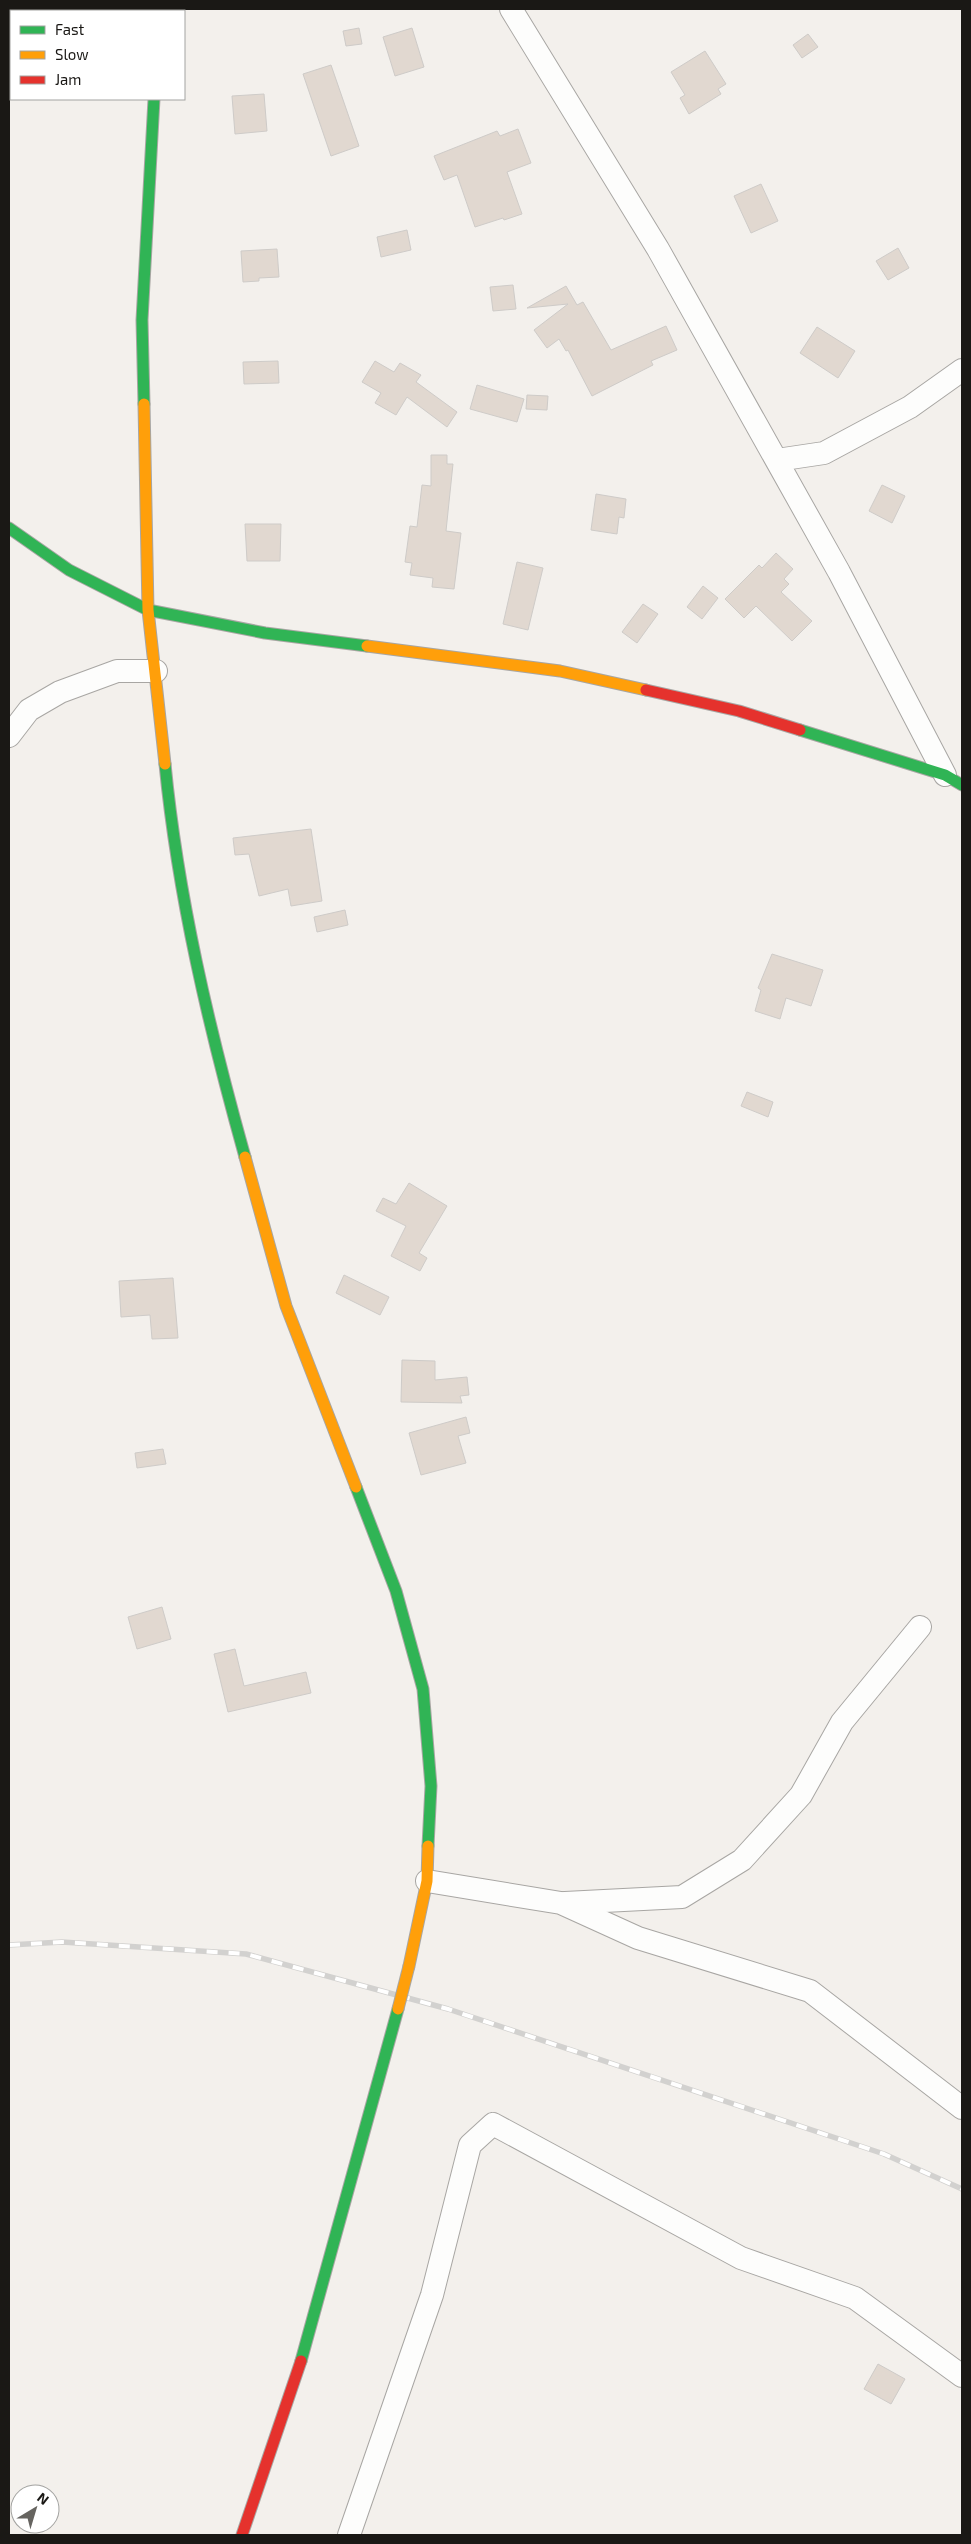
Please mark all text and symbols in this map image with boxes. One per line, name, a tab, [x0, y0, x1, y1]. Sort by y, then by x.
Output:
legend	[10, 10, 185, 100]
text: Fast	[55, 20, 85, 38]
text: Slow	[55, 45, 89, 63]
text: Jam	[55, 70, 81, 88]
north arrow	[10, 2484, 60, 2534]
text: N	[34, 2489, 53, 2508]

